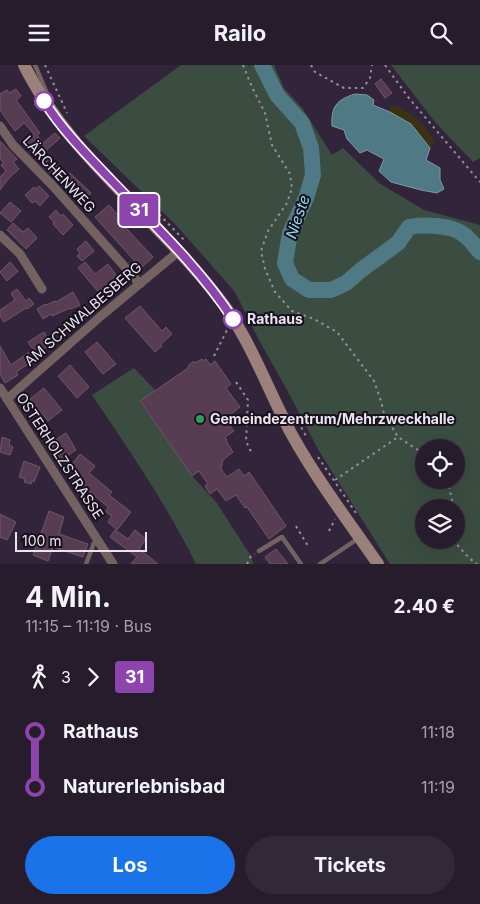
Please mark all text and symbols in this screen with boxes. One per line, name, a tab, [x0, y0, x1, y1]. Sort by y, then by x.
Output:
icon: menu	[25, 19, 53, 47]
icon: search	[427, 19, 455, 47]
text: Railo	[214, 20, 266, 46]
unlabelled marker	[34, 91, 54, 111]
street label: LÄRCHENWEG	[19, 132, 99, 216]
water label: Nieste	[281, 193, 314, 241]
line badge: 31	[116, 194, 162, 226]
text: 31	[129, 199, 149, 220]
street label: AM SCHWALBESBERG	[20, 258, 145, 369]
marker: Rathaus	[223, 309, 243, 329]
place label: Rathaus	[247, 310, 303, 327]
street label: OSTERHOLZSTRASSE	[13, 389, 108, 522]
place label: Gemeindezentrum/Mehrzweckhalle	[210, 410, 455, 427]
marker: Gemeindezentrum/Mehrzweckhalle	[194, 413, 206, 425]
map controls	[415, 439, 465, 549]
button: locate	[415, 439, 465, 489]
button: layers	[415, 499, 465, 549]
scale bar	[15, 529, 148, 552]
text: 100 m	[22, 532, 62, 549]
text: 4 Min.	[25, 580, 111, 614]
text: 2.40 €	[394, 595, 455, 618]
text: 11:15 – 11:19 · Bus	[25, 616, 152, 636]
icon: walk	[25, 663, 53, 691]
icon: forward	[79, 663, 107, 691]
text: 31	[125, 666, 144, 687]
text: 3	[61, 667, 71, 687]
text: Rathaus	[63, 720, 139, 743]
text: 11:18	[421, 722, 455, 742]
text: Naturerlebnisbad	[63, 775, 225, 798]
text: 11:19	[421, 777, 455, 797]
button: Los	[25, 836, 235, 894]
button: Tickets	[245, 836, 455, 894]

